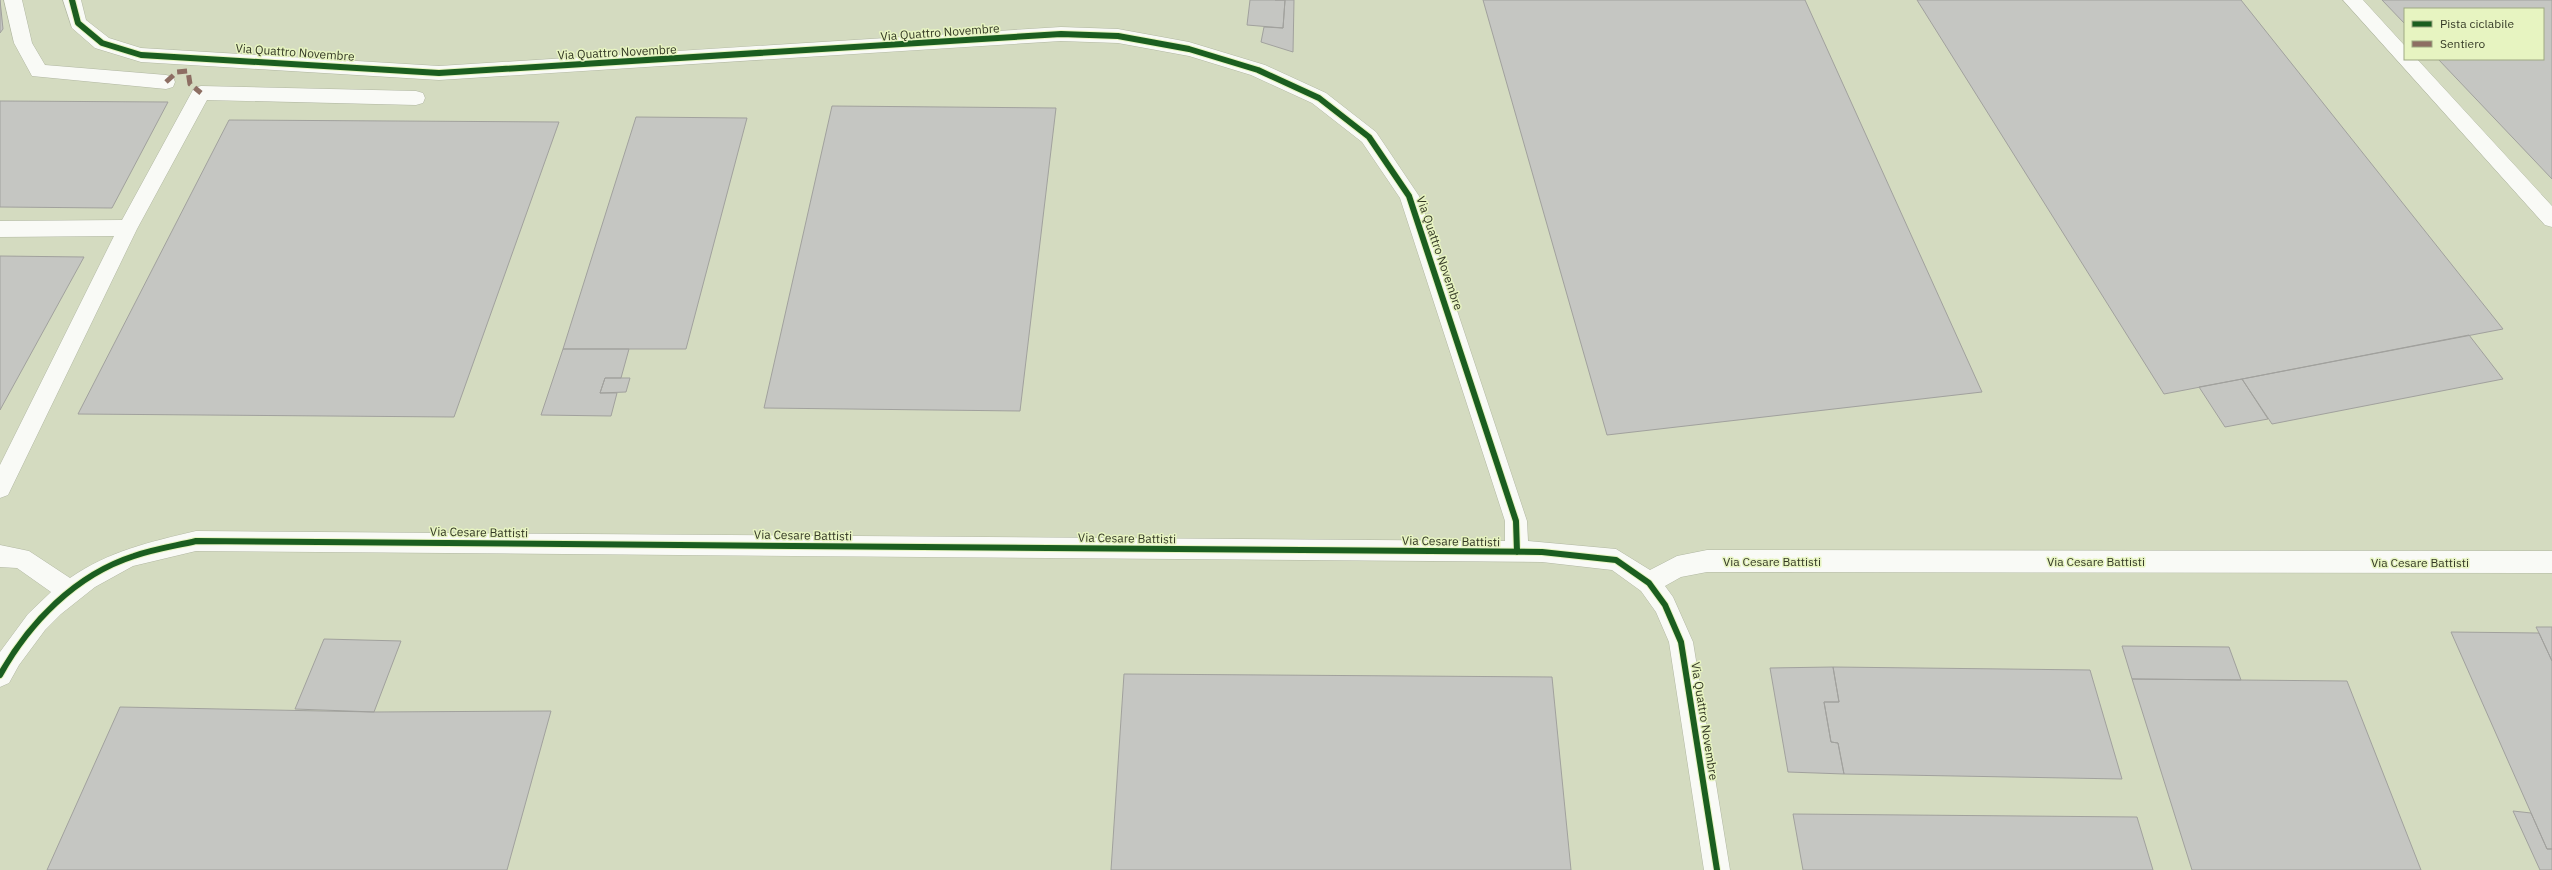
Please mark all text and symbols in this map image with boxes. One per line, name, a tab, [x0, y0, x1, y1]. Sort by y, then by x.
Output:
legend	[2404, 8, 2544, 60]
text: Pista ciclabile	[2440, 16, 2514, 31]
street label: Via Quattro Novembre	[880, 20, 1000, 44]
text: Sentiero	[2440, 36, 2486, 51]
street label: Via Quattro Novembre	[235, 40, 355, 64]
street label: Via Quattro Novembre	[557, 41, 677, 63]
street label: Via Quattro Novembre	[1413, 194, 1467, 312]
street label: Via Cesare Battisti	[430, 524, 528, 540]
street label: Via Cesare Battisti	[754, 527, 852, 543]
street label: Via Cesare Battisti	[1078, 530, 1176, 546]
street label: Via Cesare Battisti	[1402, 533, 1500, 549]
street label: Via Cesare Battisti	[1723, 554, 1821, 569]
street label: Via Cesare Battisti	[2047, 554, 2145, 569]
street label: Via Cesare Battisti	[2371, 555, 2469, 570]
street label: Via Quattro Novembre	[1688, 661, 1722, 782]

